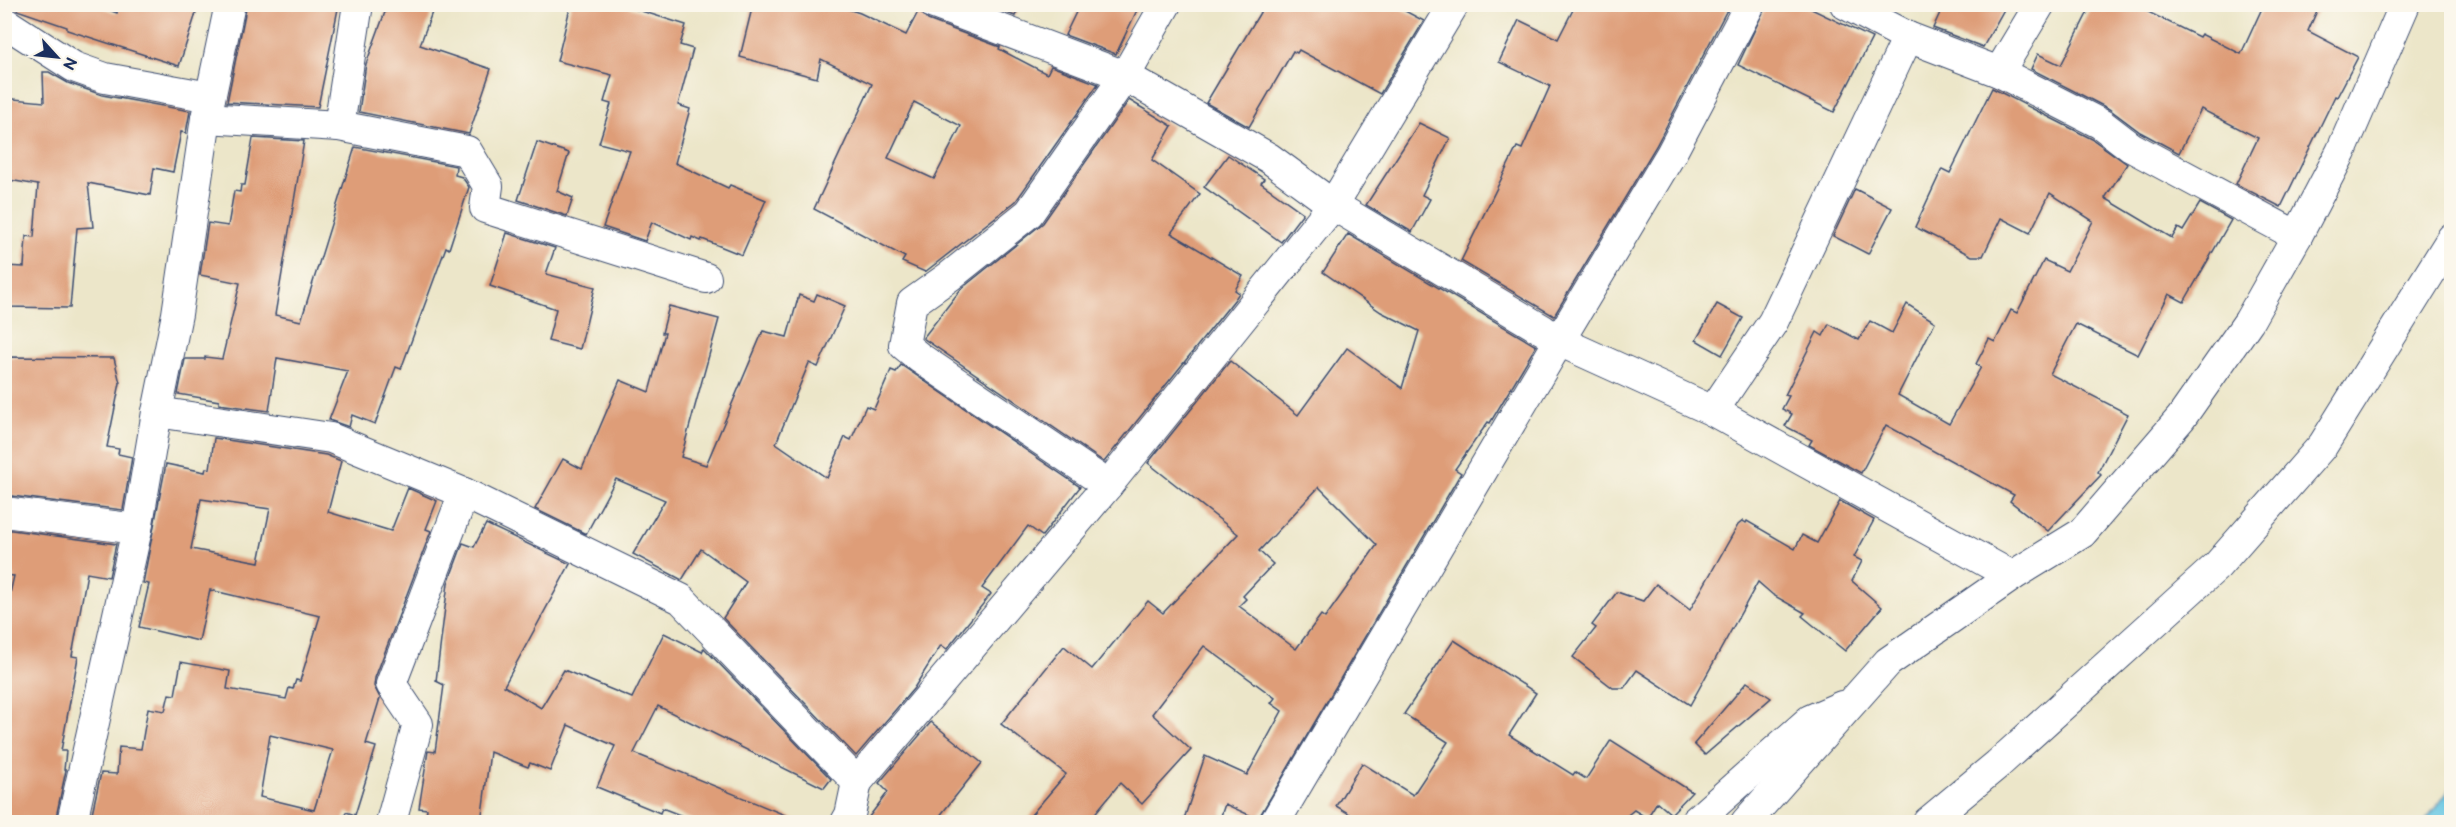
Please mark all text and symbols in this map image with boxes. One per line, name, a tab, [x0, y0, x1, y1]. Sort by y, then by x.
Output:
north arrow	[27, 27, 87, 87]
text: N	[58, 53, 80, 73]

